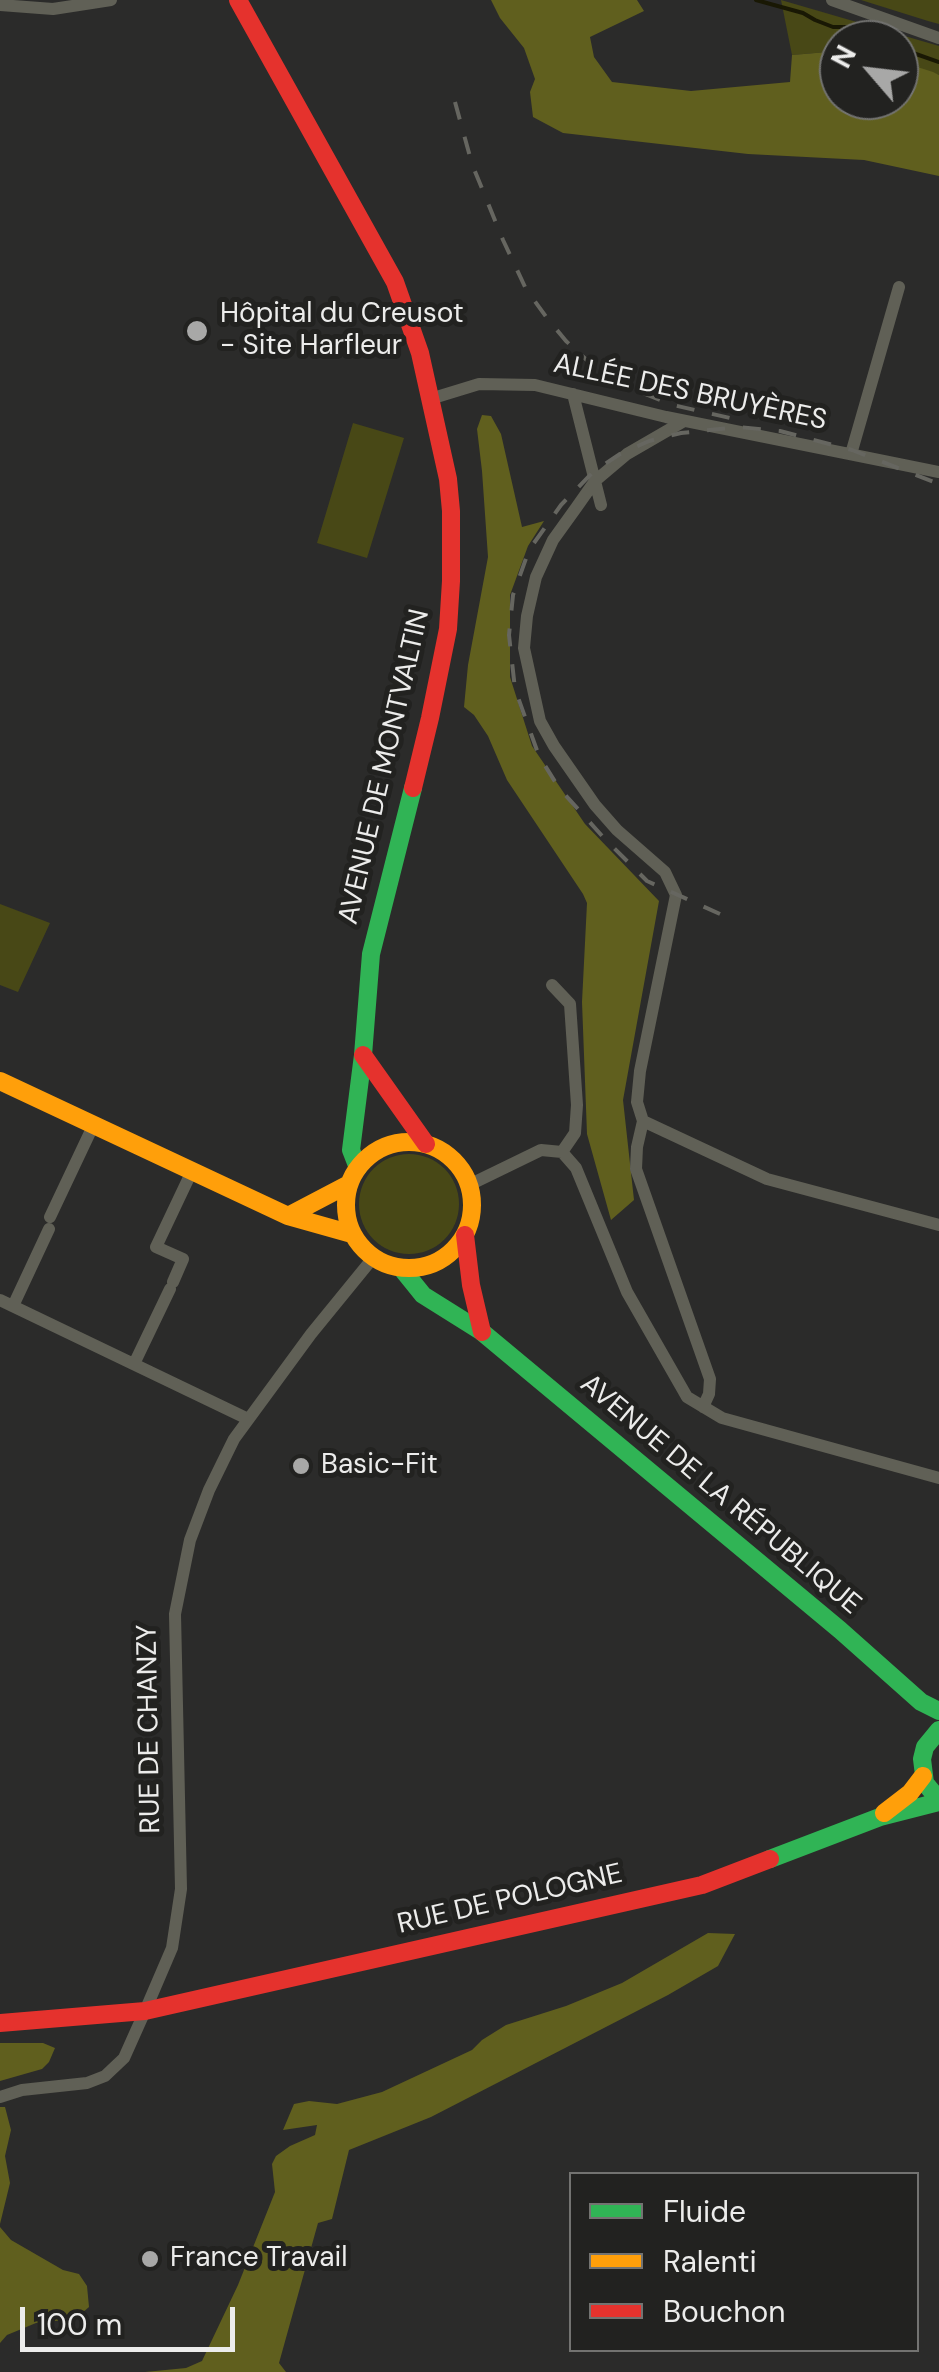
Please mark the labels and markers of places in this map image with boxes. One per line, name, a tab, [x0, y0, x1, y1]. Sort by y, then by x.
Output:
place label: Hôpital du Creusot - Site Harfleur	[220, 298, 464, 364]
marker: Hôpital du Creusot - Site Harfleur	[184, 318, 210, 344]
place label: Basic-Fit	[321, 1449, 438, 1483]
marker: Basic-Fit	[290, 1455, 312, 1477]
place label: France Travail	[170, 2242, 347, 2276]
marker: France Travail	[139, 2248, 161, 2270]

